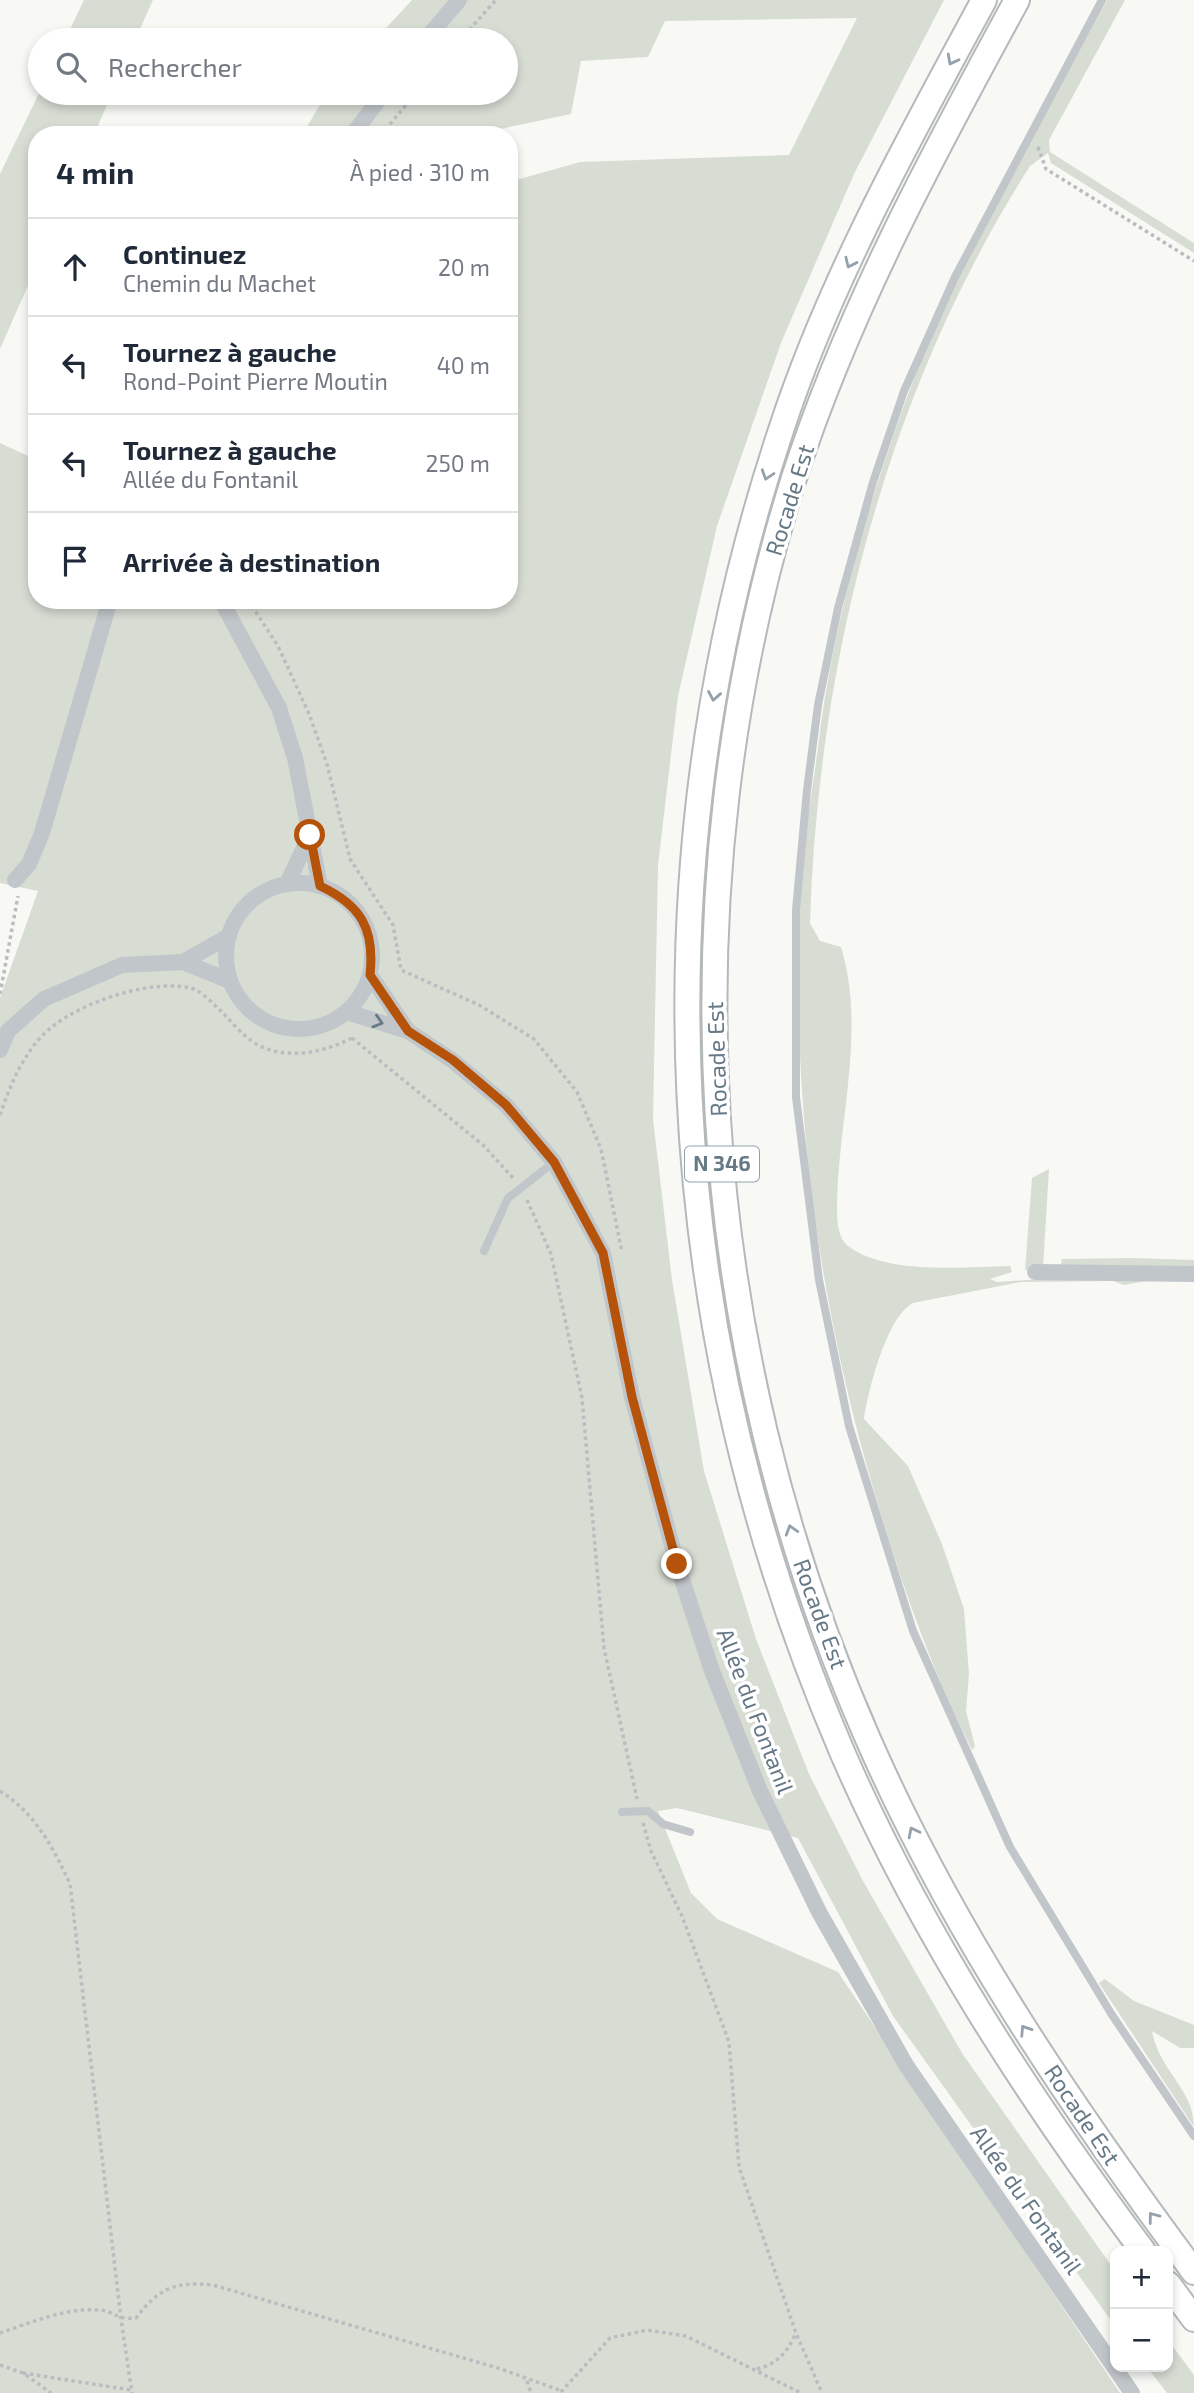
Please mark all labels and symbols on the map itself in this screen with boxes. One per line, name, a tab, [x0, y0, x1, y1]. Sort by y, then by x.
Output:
one-way arrow	[947, 53, 960, 65]
one-way arrow	[844, 256, 858, 268]
street label: Rocade Est	[759, 440, 819, 559]
one-way arrow	[760, 468, 775, 480]
one-way arrow	[707, 690, 722, 702]
route start	[294, 819, 325, 850]
street label: Rocade Est	[700, 1001, 732, 1117]
one-way arrow	[371, 1014, 383, 1029]
road number: N 346	[685, 1146, 759, 1182]
one-way arrow	[785, 1525, 799, 1537]
route end	[661, 1548, 692, 1579]
street label: Rocade Est	[788, 1555, 854, 1673]
street label: Allée du Fontanil	[712, 1624, 800, 1797]
one-way arrow	[907, 1827, 921, 1839]
one-way arrow	[1020, 2024, 1033, 2037]
street label: Rocade Est	[1039, 2059, 1127, 2170]
street label: Allée du Fontanil	[965, 2120, 1089, 2279]
one-way arrow	[1149, 2212, 1162, 2225]

